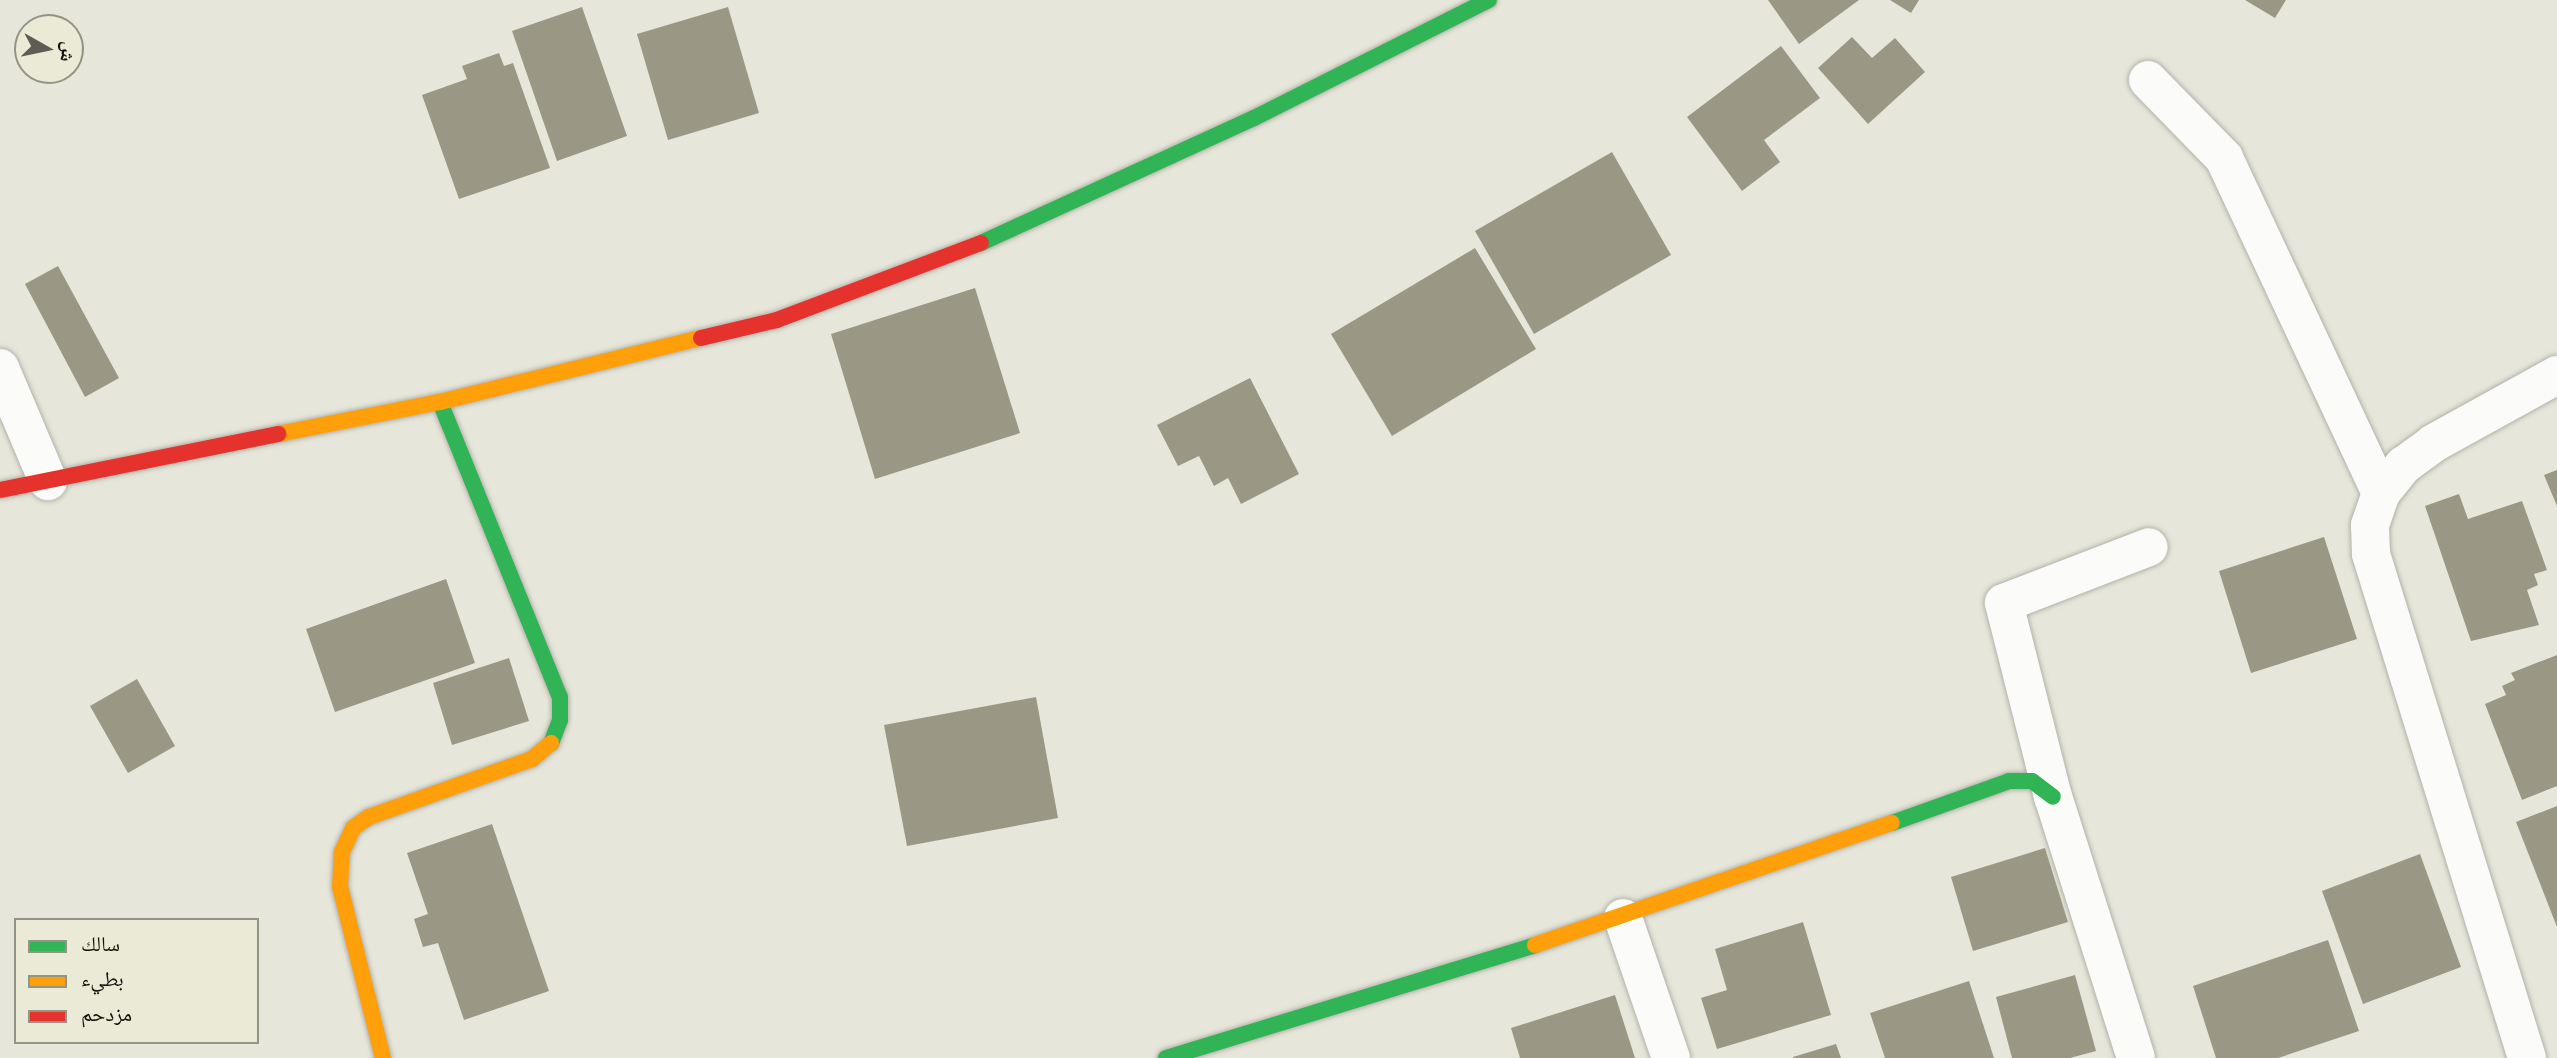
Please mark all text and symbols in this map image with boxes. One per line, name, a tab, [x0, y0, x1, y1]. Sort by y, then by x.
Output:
north arrow	[14, 14, 84, 84]
text: ش	[55, 40, 80, 64]
legend	[14, 918, 259, 1044]
text: سالك	[81, 932, 120, 956]
text: بطيء	[81, 967, 124, 991]
text: مزدحم	[81, 1002, 132, 1026]

